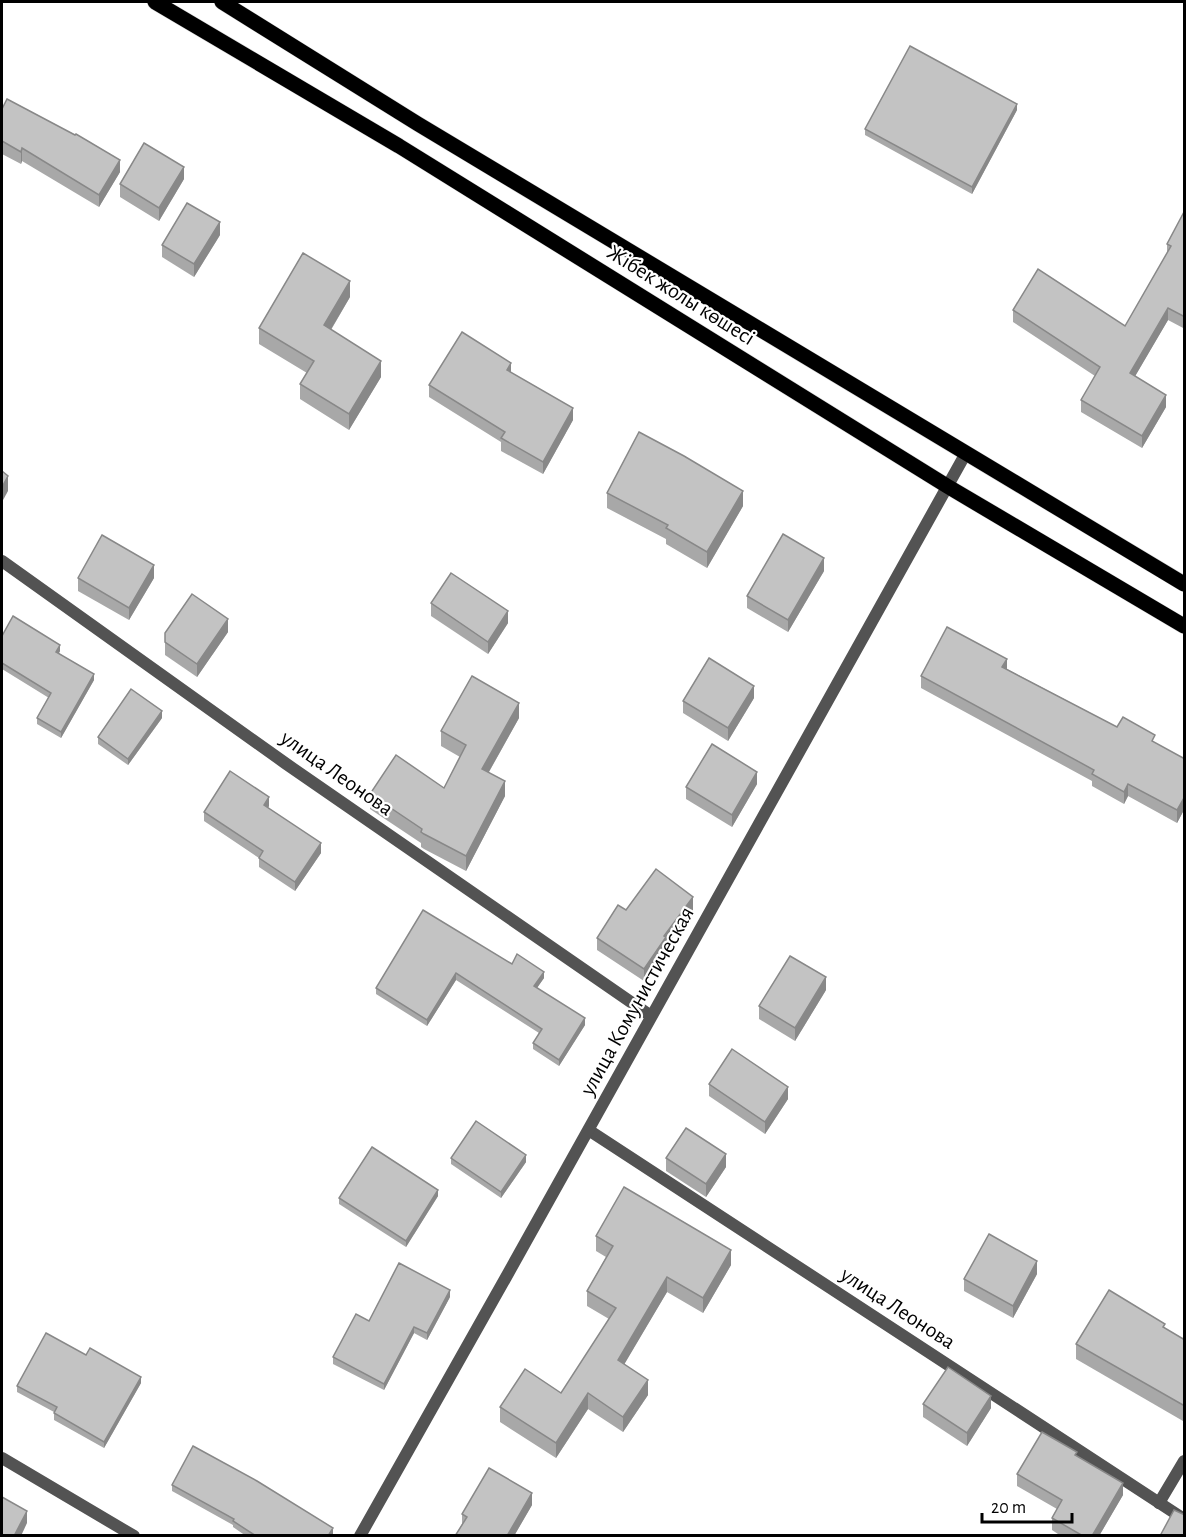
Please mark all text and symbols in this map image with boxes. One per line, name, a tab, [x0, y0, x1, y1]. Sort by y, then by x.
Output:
street label: Жібек жолы көшесі	[603, 241, 759, 349]
street label: улица Леонова	[276, 726, 397, 820]
street label: улица Комунистическая	[576, 903, 698, 1100]
street label: улица Леонова	[836, 1262, 959, 1353]
scale bar	[982, 1486, 1072, 1524]
text: 20 m	[991, 1499, 1026, 1517]

